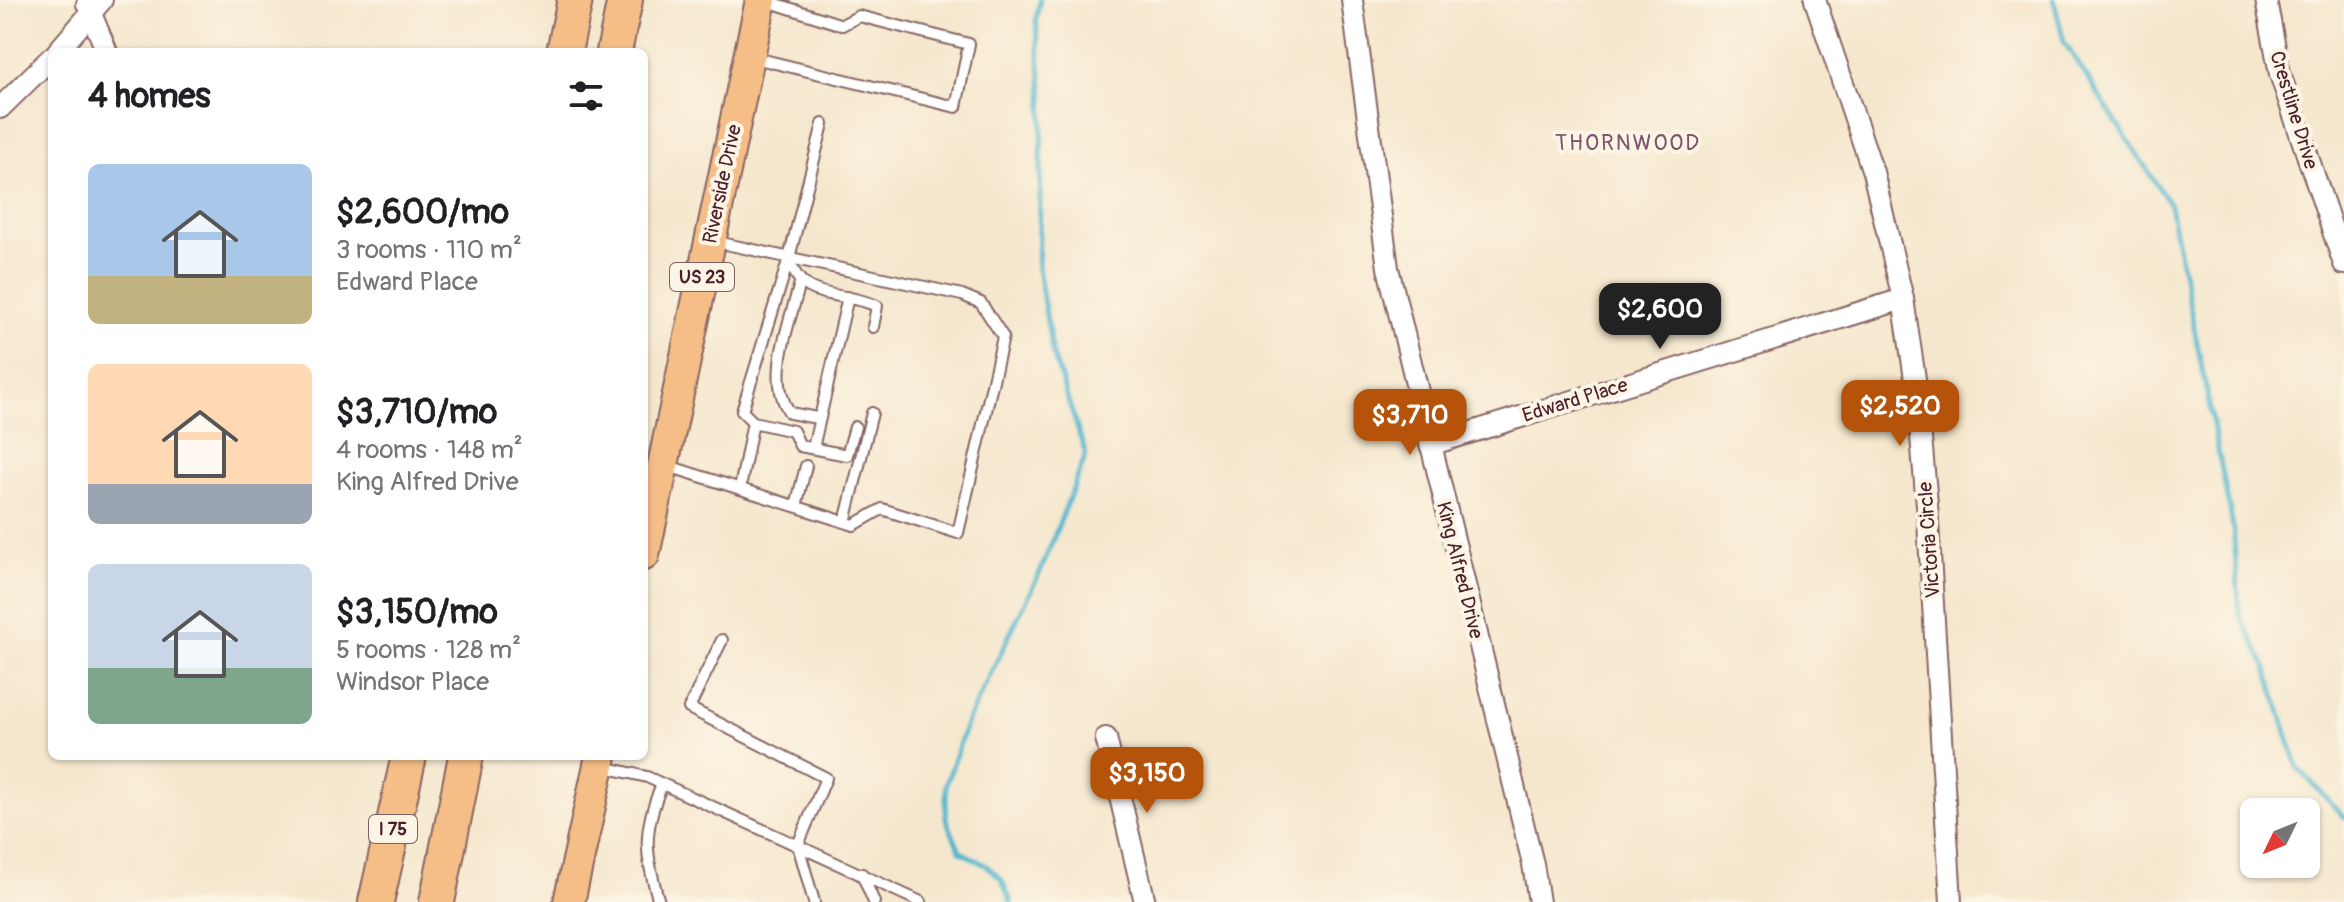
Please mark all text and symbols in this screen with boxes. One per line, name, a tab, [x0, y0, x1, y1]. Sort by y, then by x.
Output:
street label: Crestline Drive	[2264, 48, 2324, 172]
icon: filters	[564, 74, 608, 118]
text: 4 homes	[88, 75, 210, 118]
street label: Riverside Drive	[697, 122, 747, 246]
district label: THORNWOOD	[1555, 129, 1701, 157]
text: $2,600/mo	[336, 191, 509, 234]
icon: home	[152, 196, 248, 292]
text: 3 rooms · 110 m²	[336, 234, 522, 266]
road number: US 23	[670, 263, 734, 291]
text: Edward Place	[336, 266, 478, 298]
pin: $2,600	[1595, 283, 1725, 351]
text: $2,600	[1617, 293, 1703, 325]
street label: Edward Place	[1519, 372, 1631, 428]
pin: $2,520	[1835, 380, 1965, 448]
pin: $3,710	[1345, 389, 1475, 457]
text: $2,520	[1859, 390, 1941, 422]
text: $3,710/mo	[336, 391, 497, 434]
icon: home	[152, 396, 248, 492]
text: $3,710	[1372, 399, 1448, 431]
text: 4 rooms · 148 m²	[336, 434, 523, 466]
text: King Alfred Drive	[336, 466, 519, 498]
street label: Victoria Circle	[1912, 481, 1946, 599]
street label: King Alfred Drive	[1431, 499, 1489, 641]
text: $3,150/mo	[336, 591, 498, 634]
icon: home	[152, 596, 248, 692]
text: 5 rooms · 128 m²	[336, 634, 521, 666]
text: Windsor Place	[336, 666, 489, 698]
pin: $3,150	[1082, 747, 1212, 815]
text: $3,150	[1108, 757, 1186, 789]
north arrow	[2240, 798, 2320, 878]
map controls	[2240, 798, 2320, 878]
road number: I 75	[369, 815, 417, 843]

